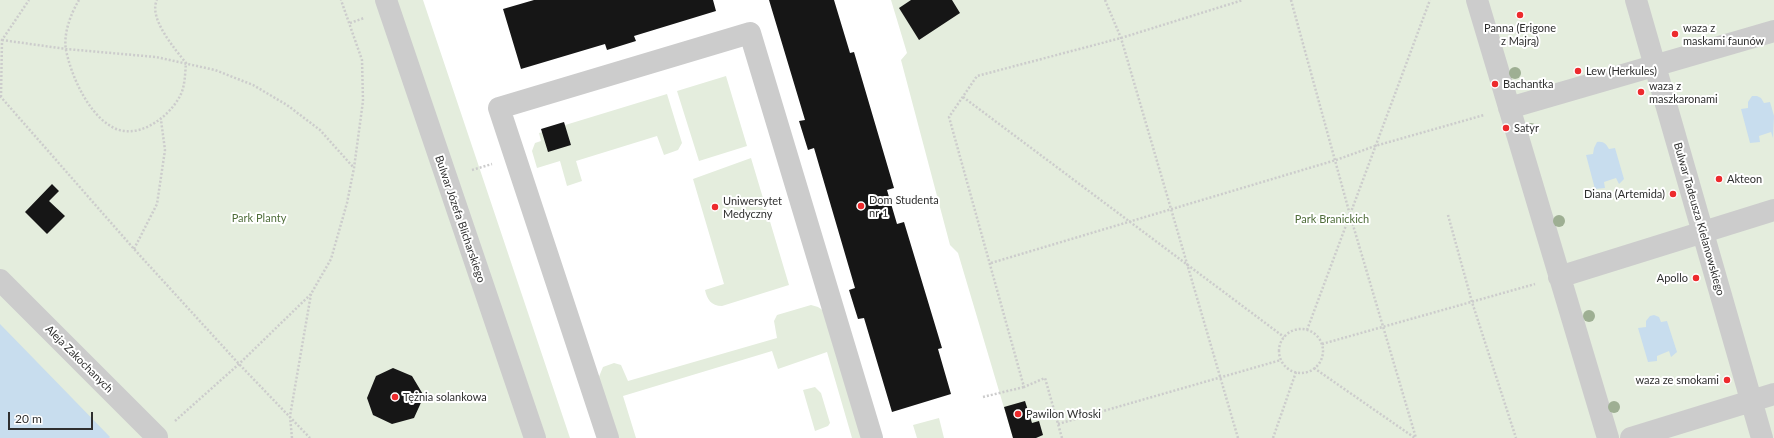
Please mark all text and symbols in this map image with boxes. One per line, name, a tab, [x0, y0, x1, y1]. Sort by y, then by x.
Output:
marker: Panna (Erigone z Majrą)	[1515, 10, 1525, 20]
place label: Panna (Erigone z Majrą)	[1484, 21, 1556, 47]
place label: waza z maskami faunów	[1683, 21, 1764, 47]
marker: waza z maskami faunów	[1670, 29, 1680, 39]
place label: Lew (Herkules)	[1586, 64, 1657, 78]
marker: Lew (Herkules)	[1573, 66, 1583, 76]
place label: Bachantka	[1503, 77, 1553, 91]
marker: Bachantka	[1490, 79, 1500, 89]
place label: waza z maszkaronami	[1649, 79, 1718, 105]
marker: waza z maszkaronami	[1636, 87, 1646, 97]
place label: Satyr	[1514, 121, 1539, 135]
marker: Satyr	[1501, 123, 1511, 133]
street label: Bulwar Tadeusza Kielanowskiego	[1671, 141, 1727, 297]
street label: Bulwar Józefa Blicharskiego	[432, 154, 488, 284]
place label: Akteon	[1727, 172, 1762, 186]
marker: Akteon	[1714, 174, 1724, 184]
place label: Diana (Artemida)	[1584, 187, 1665, 201]
marker: Diana (Artemida)	[1668, 189, 1678, 199]
place label: Dom Studenta nr 1	[869, 193, 939, 219]
place label: Uniwersytet Medyczny	[723, 194, 782, 220]
marker: Dom Studenta nr 1	[856, 201, 866, 211]
marker: Uniwersytet Medyczny	[710, 202, 720, 212]
park label: Park Planty	[232, 211, 286, 225]
park label: Park Branickich	[1295, 212, 1369, 226]
place label: Apollo	[1657, 271, 1688, 285]
marker: Apollo	[1691, 273, 1701, 283]
street label: Aleja Zakochanych	[42, 322, 116, 396]
place label: waza ze smokami	[1635, 373, 1719, 387]
marker: waza ze smokami	[1722, 375, 1732, 385]
place label: Tężnia solankowa	[403, 390, 487, 404]
marker: Tężnia solankowa	[390, 392, 400, 402]
scale bar	[10, 404, 95, 430]
place label: Pawilon Włoski	[1026, 407, 1101, 421]
marker: Pawilon Włoski	[1013, 409, 1023, 419]
text: 20 m	[15, 411, 42, 426]

